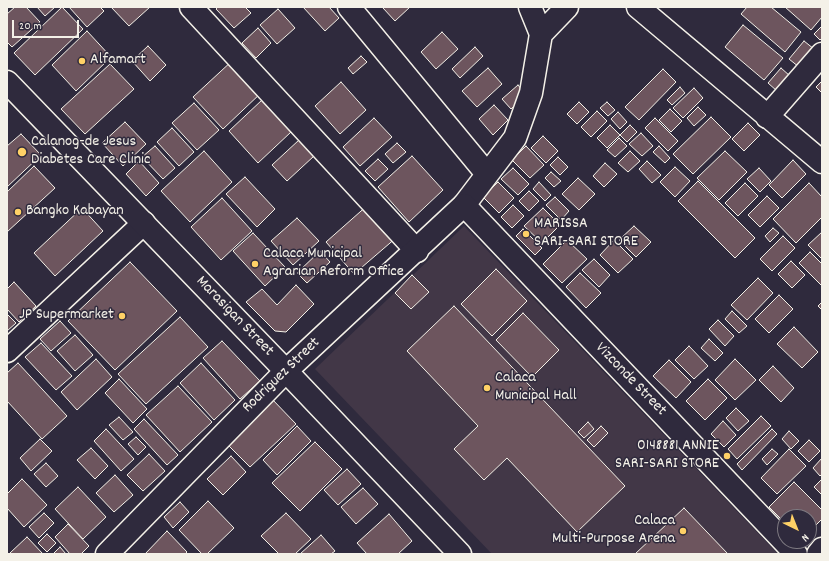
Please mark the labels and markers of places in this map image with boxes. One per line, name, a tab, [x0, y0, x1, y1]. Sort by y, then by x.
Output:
place label: Alfamart	[90, 51, 146, 71]
marker: Alfamart	[77, 56, 87, 66]
place label: Calanog-de Jesus Diabetes Care Clinic	[31, 133, 150, 171]
marker: Calanog-de Jesus Diabetes Care Clinic	[16, 146, 28, 158]
place label: Bangko Kabayan	[26, 202, 124, 222]
marker: Bangko Kabayan	[13, 207, 23, 217]
place label: MARISSA SARI-SARI STORE	[534, 215, 638, 253]
marker: MARISSA SARI-SARI STORE	[521, 229, 531, 239]
place label: Calaca Municipal Agrarian Reform Office	[263, 245, 404, 283]
marker: Calaca Municipal Agrarian Reform Office	[250, 259, 260, 269]
place label: JP Supermarket	[19, 306, 114, 326]
marker: JP Supermarket	[117, 311, 127, 321]
place label: Calaca Municipal Hall	[495, 369, 577, 407]
marker: Calaca Municipal Hall	[482, 383, 492, 393]
place label: 0148881 ANNIE SARI-SARI STORE	[615, 437, 719, 475]
marker: 0148881 ANNIE SARI-SARI STORE	[722, 451, 732, 461]
place label: Calaca Multi-Purpose Arena	[552, 512, 675, 550]
marker: Calaca Multi-Purpose Arena	[678, 526, 688, 536]

